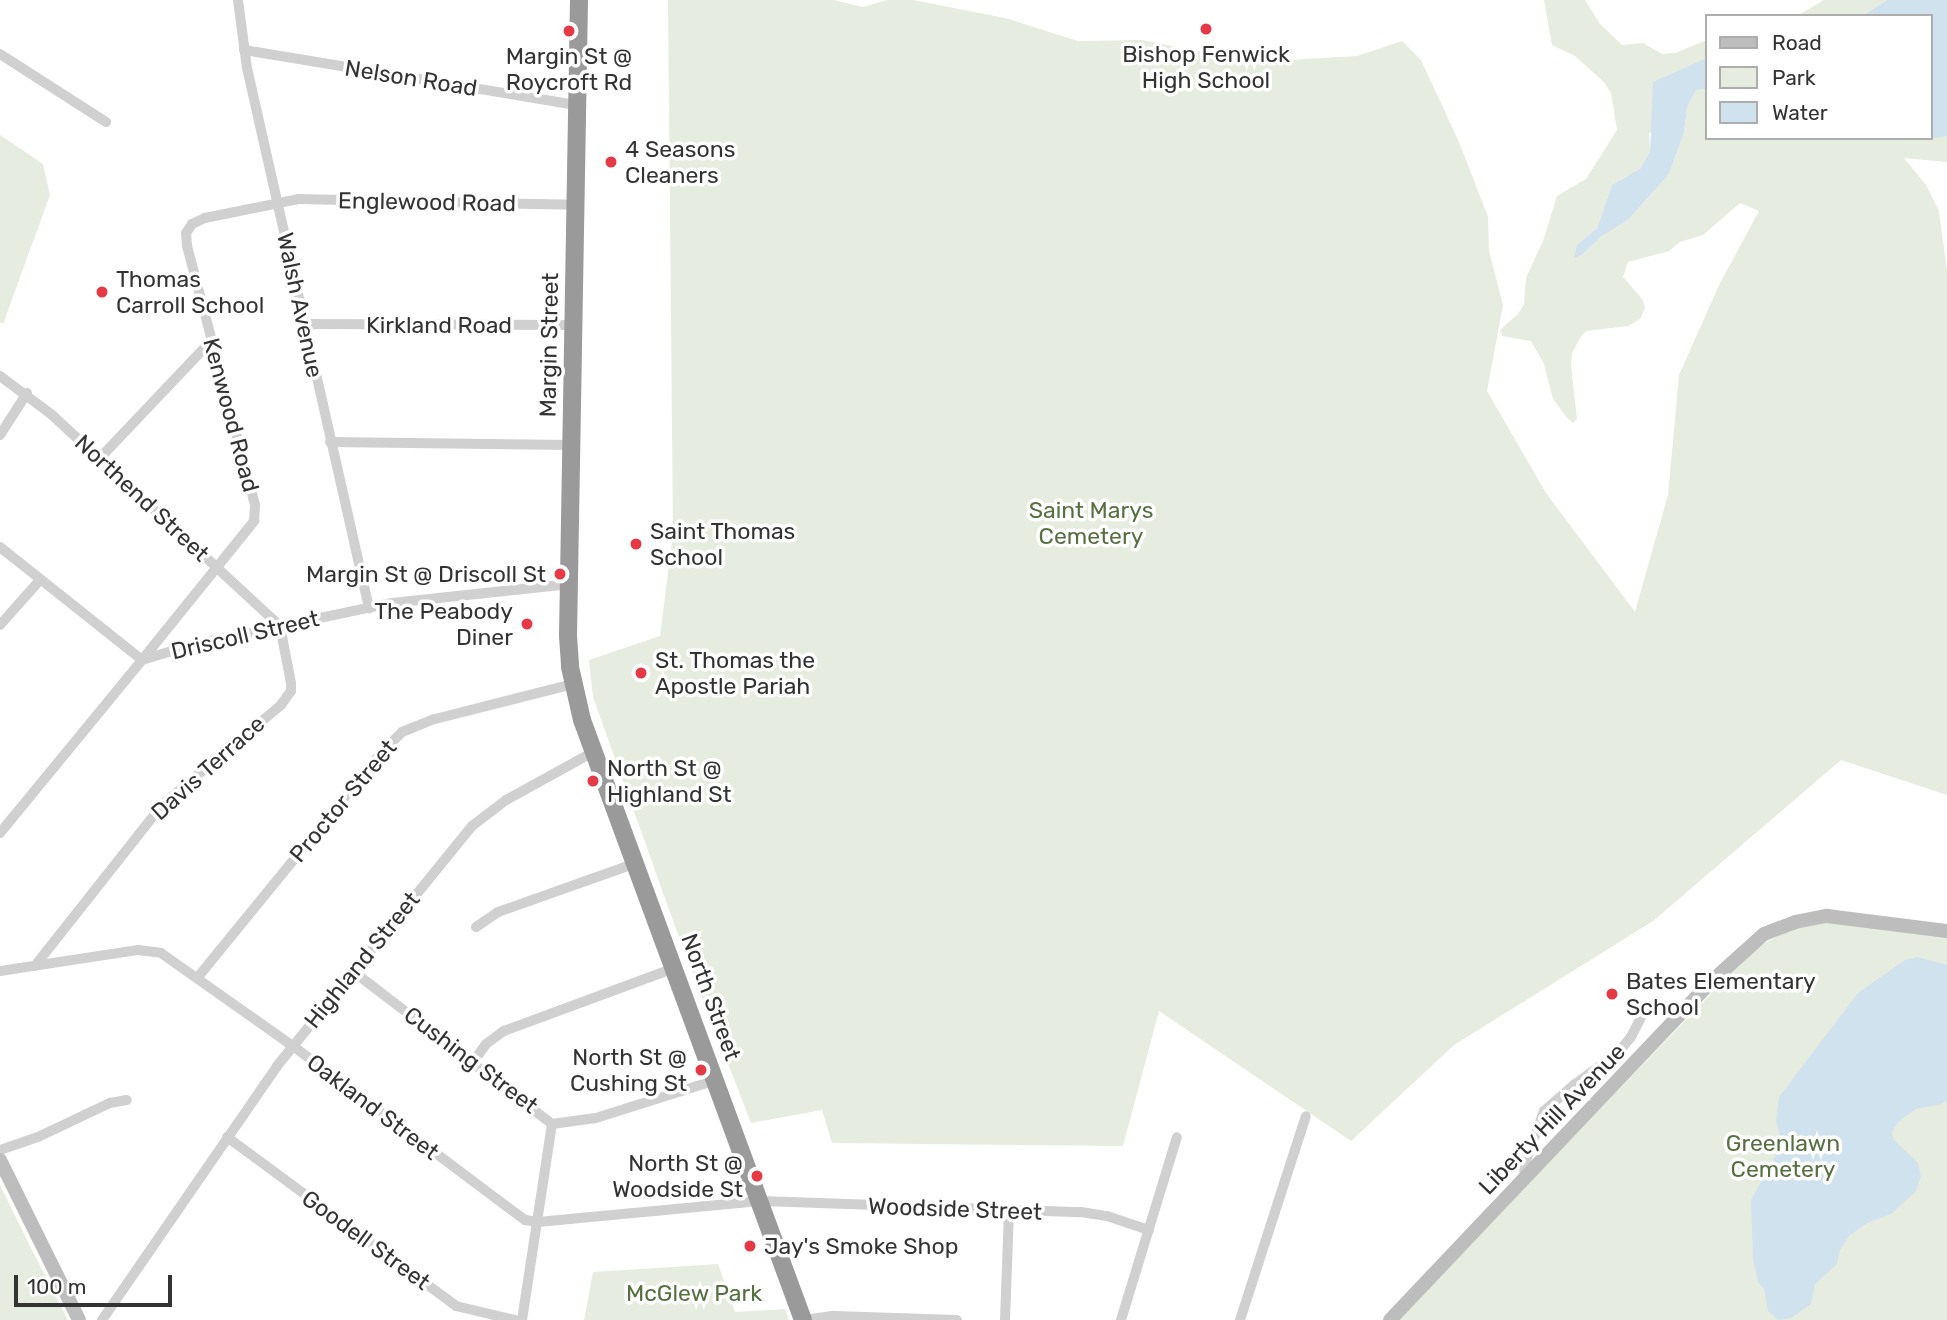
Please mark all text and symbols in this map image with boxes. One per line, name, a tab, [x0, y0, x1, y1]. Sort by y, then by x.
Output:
legend	[1706, 14, 1933, 140]
marker: Bishop Fenwick High School	[1198, 21, 1214, 37]
marker: Margin St @ Roycroft Rd	[561, 23, 577, 39]
text: Road	[1772, 30, 1822, 55]
place label: Bishop Fenwick High School	[1122, 40, 1290, 94]
place label: Margin St @ Roycroft Rd	[506, 42, 632, 96]
street label: Nelson Road	[343, 54, 479, 102]
text: Park	[1772, 65, 1816, 90]
text: Water	[1772, 100, 1828, 125]
place label: 4 Seasons Cleaners	[625, 135, 735, 189]
marker: 4 Seasons Cleaners	[603, 154, 619, 170]
street label: Englewood Road	[338, 187, 516, 217]
street label: Walsh Avenue	[271, 230, 329, 380]
place label: Thomas Carroll School	[116, 265, 264, 319]
street label: Margin Street	[534, 272, 564, 418]
marker: Thomas Carroll School	[94, 284, 110, 300]
street label: Kirkland Road	[366, 311, 512, 339]
street label: Kenwood Road	[197, 335, 265, 495]
street label: Northend Street	[69, 429, 215, 567]
park label: Saint Marys Cemetery	[1029, 496, 1153, 550]
place label: Saint Thomas School	[650, 517, 796, 571]
marker: Saint Thomas School	[628, 536, 644, 552]
place label: Margin St @ Driscoll St	[306, 560, 546, 588]
marker: Margin St @ Driscoll St	[552, 566, 568, 582]
place label: The Peabody Diner	[374, 597, 513, 651]
street label: Driscoll Street	[168, 605, 322, 665]
marker: The Peabody Diner	[519, 616, 535, 632]
place label: St. Thomas the Apostle Pariah	[655, 646, 816, 700]
marker: St. Thomas the Apostle Pariah	[633, 665, 649, 681]
street label: Davis Terrace	[145, 710, 271, 826]
street label: Proctor Street	[283, 734, 403, 868]
place label: North St @ Highland St	[607, 754, 732, 808]
marker: North St @ Highland St	[585, 773, 601, 789]
street label: Highland Street	[298, 886, 426, 1034]
street label: North Street	[675, 930, 747, 1064]
place label: Bates Elementary School	[1626, 967, 1816, 1021]
marker: Bates Elementary School	[1604, 986, 1620, 1002]
street label: Cushing Street	[399, 1001, 543, 1119]
street label: Liberty Hill Avenue	[1472, 1037, 1632, 1201]
place label: North St @ Cushing St	[570, 1043, 687, 1097]
street label: Oakland Street	[302, 1048, 444, 1166]
marker: North St @ Cushing St	[693, 1062, 709, 1078]
park label: Greenlawn Cemetery	[1726, 1129, 1840, 1183]
place label: North St @ Woodside St	[612, 1149, 743, 1203]
marker: North St @ Woodside St	[749, 1168, 765, 1184]
street label: Goodell Street	[296, 1184, 436, 1296]
street label: Woodside Street	[868, 1192, 1042, 1226]
place label: Jay's Smoke Shop	[764, 1232, 959, 1260]
marker: Jay's Smoke Shop	[742, 1238, 758, 1254]
scale bar	[18, 1260, 175, 1304]
text: 100 m	[27, 1274, 86, 1299]
park label: McGlew Park	[626, 1279, 762, 1307]

